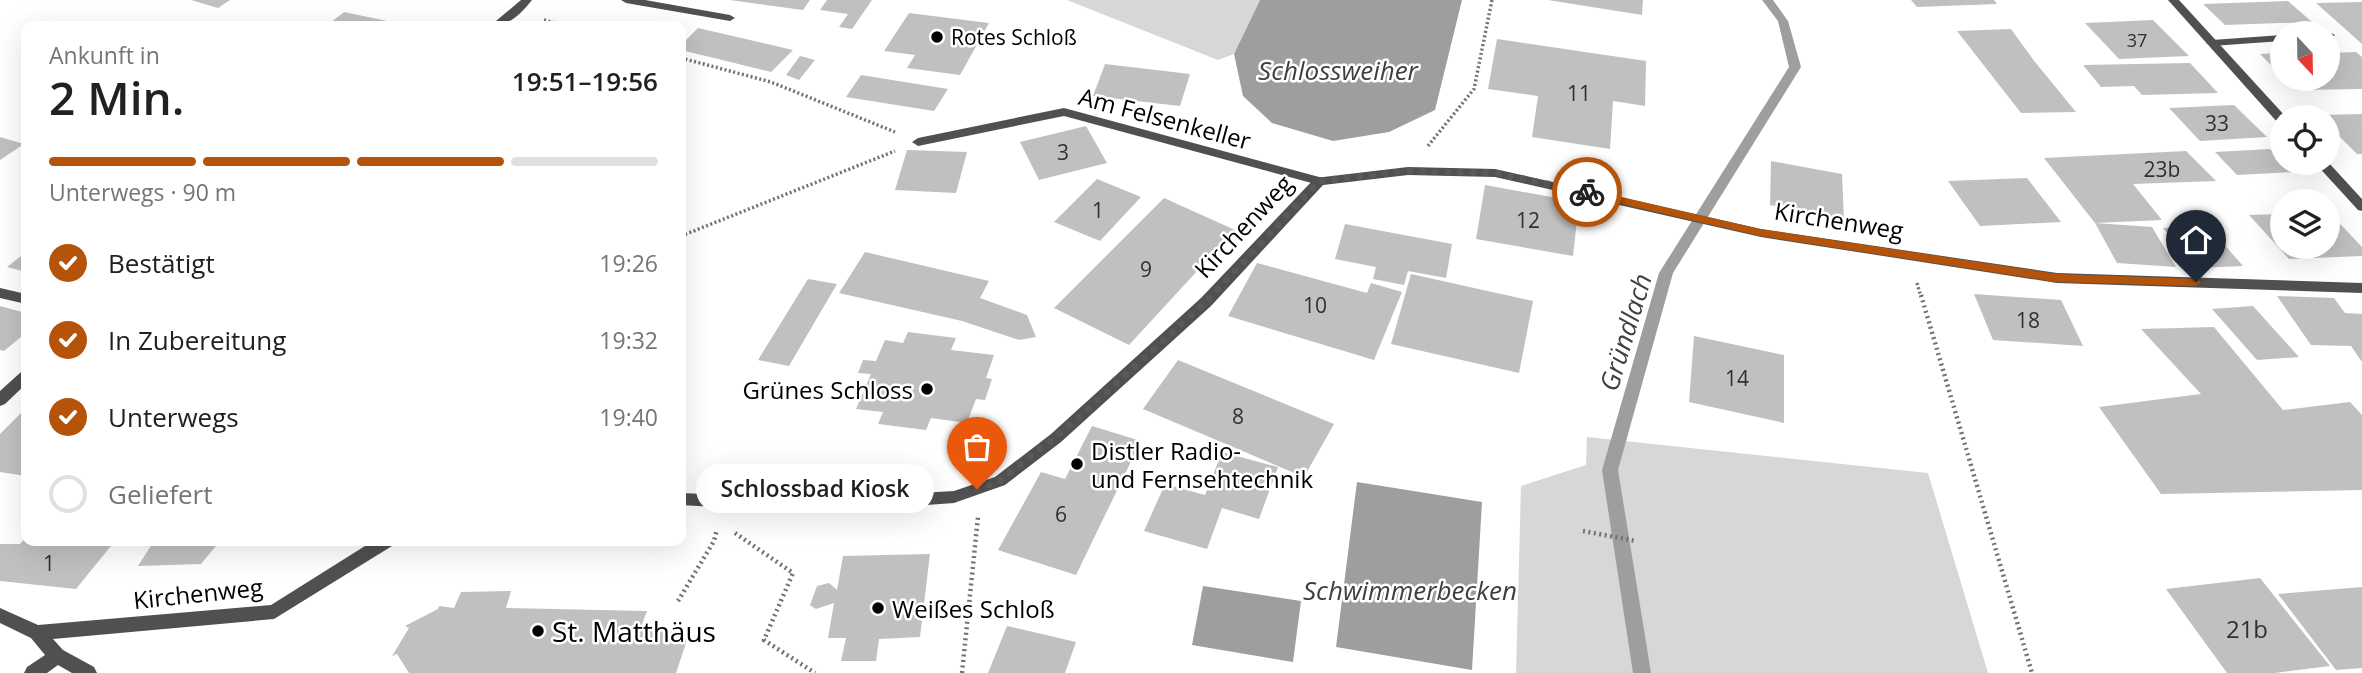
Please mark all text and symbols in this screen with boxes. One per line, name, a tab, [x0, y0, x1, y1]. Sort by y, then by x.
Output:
north arrow	[2270, 21, 2340, 91]
map controls	[2270, 21, 2340, 259]
place label: Rotes Schloß	[951, 23, 1077, 51]
house number: 37	[2127, 28, 2147, 52]
marker: Rotes Schloß	[929, 29, 945, 45]
text: Ankunft in	[49, 39, 160, 71]
water label: Schlossweiher	[1258, 52, 1420, 88]
text: 19:51–19:56	[512, 63, 658, 99]
text: 2 Min.	[49, 66, 184, 128]
street label: Am Felsenkeller	[1075, 79, 1255, 157]
house number: 11	[1567, 79, 1591, 107]
button: locate	[2270, 105, 2340, 175]
house number: 33	[2205, 109, 2229, 137]
house number: 3	[1057, 138, 1069, 166]
house number: 23b	[2144, 155, 2180, 183]
courier	[1552, 157, 1622, 227]
street label: Kirchenweg	[1187, 167, 1299, 285]
icon: bike	[1568, 173, 1606, 211]
text: Unterwegs · 90 m	[49, 176, 236, 208]
button: layers	[2270, 189, 2340, 259]
street label: Kirchenweg	[1772, 194, 1906, 246]
house number: 1	[1092, 196, 1104, 224]
house number: 12	[1516, 206, 1540, 234]
pin	[2166, 210, 2226, 282]
icon: home	[2177, 221, 2215, 259]
icon: check	[49, 244, 87, 282]
text: Bestätigt	[108, 245, 215, 281]
text: 19:26	[599, 247, 658, 279]
house number: 9	[1140, 255, 1152, 283]
water label: Gründlach	[1590, 269, 1660, 395]
house number: 10	[1303, 291, 1327, 319]
house number: 18	[2016, 306, 2040, 334]
icon: check	[49, 321, 87, 359]
text: In Zubereitung	[108, 322, 286, 358]
text: 19:32	[599, 324, 658, 356]
house number: 14	[1725, 364, 1749, 392]
place label: Grünes Schloss	[742, 373, 913, 406]
marker: Grünes Schloss	[919, 381, 935, 397]
icon: check	[49, 398, 87, 436]
text: Unterwegs	[108, 399, 239, 435]
text: 19:40	[599, 401, 658, 433]
house number: 8	[1232, 402, 1244, 430]
pin	[947, 417, 1007, 489]
icon: bag	[958, 428, 996, 466]
place label: Distler Radio- und Fernsehtechnik	[1091, 434, 1313, 495]
marker: Distler Radio- und Fernsehtechnik	[1069, 456, 1085, 472]
callout: Schlossbad Kiosk	[697, 464, 935, 514]
text: Schlossbad Kiosk	[721, 472, 909, 504]
text: Geliefert	[108, 476, 212, 512]
house number: 6	[1055, 500, 1067, 528]
house number: 1	[43, 549, 55, 577]
street label: Kirchenweg	[132, 570, 264, 616]
water label: Schwimmerbecken	[1303, 572, 1517, 608]
place label: Weißes Schloß	[892, 592, 1055, 625]
marker: Weißes Schloß	[870, 600, 886, 616]
place label: St. Matthäus	[552, 612, 716, 650]
house number: 21b	[2226, 612, 2268, 645]
marker: St. Matthäus	[530, 623, 546, 639]

